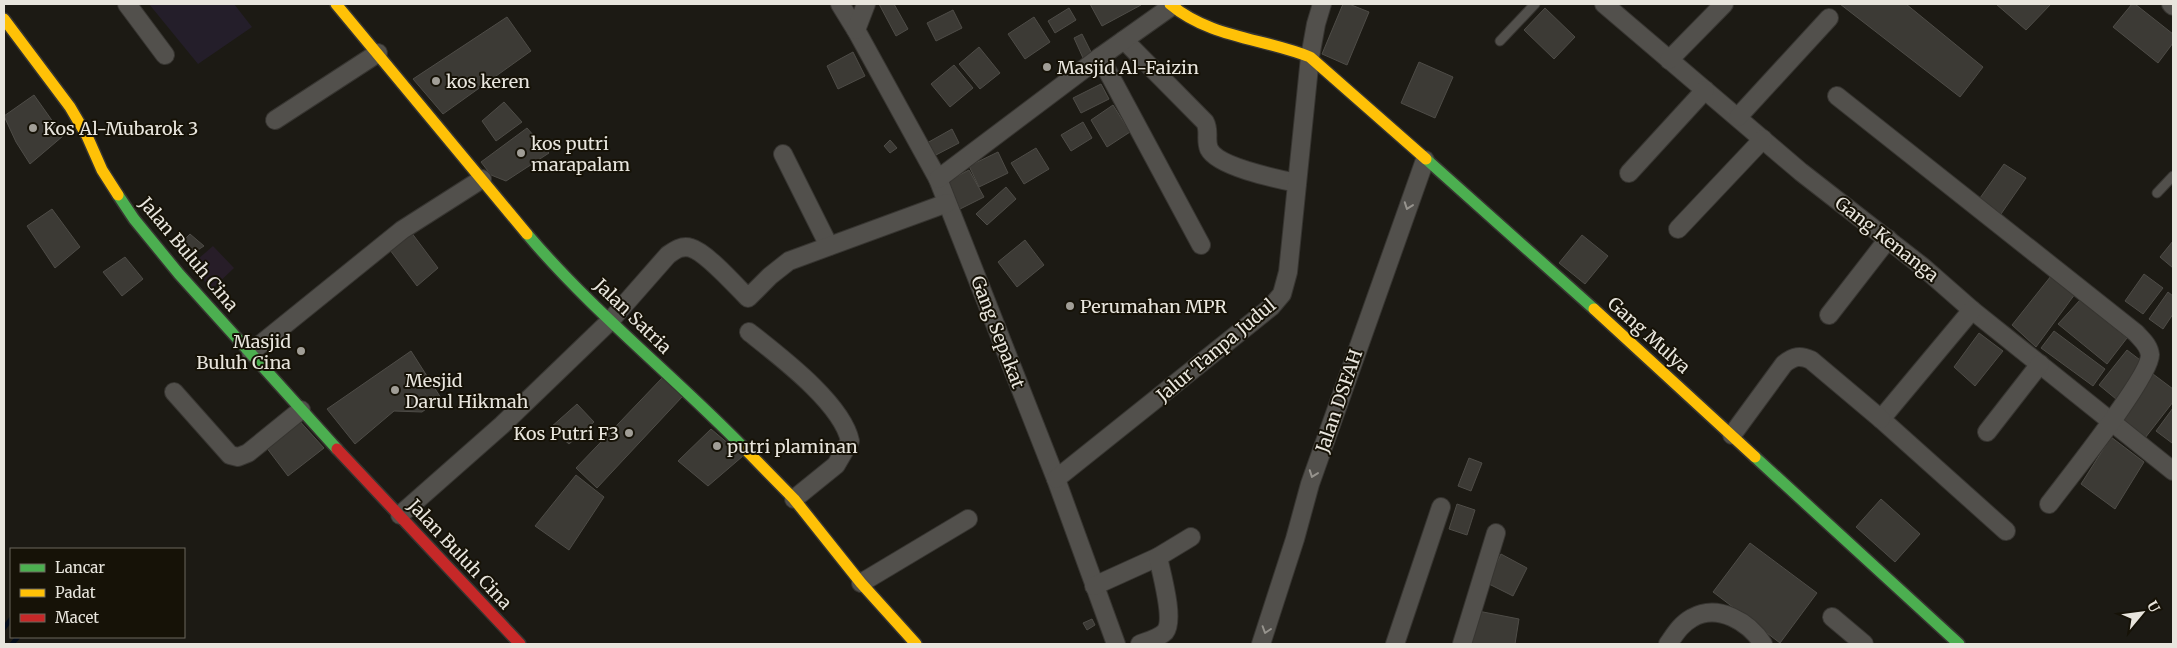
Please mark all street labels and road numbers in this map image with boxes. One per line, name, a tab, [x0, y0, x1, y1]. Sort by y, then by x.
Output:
street label: Jalan Buluh Cina	[134, 191, 244, 316]
street label: Gang Kenanga	[1831, 191, 1944, 287]
street label: Gang Sepakat	[966, 272, 1030, 392]
street label: Jalan Satria	[589, 273, 677, 359]
street label: Gang Mulya	[1603, 292, 1695, 378]
street label: Jalur Tanpa Judul	[1151, 293, 1281, 407]
street label: Jalan DSFAH	[1310, 346, 1367, 457]
street label: Jalan Buluh Cina	[402, 493, 517, 614]

